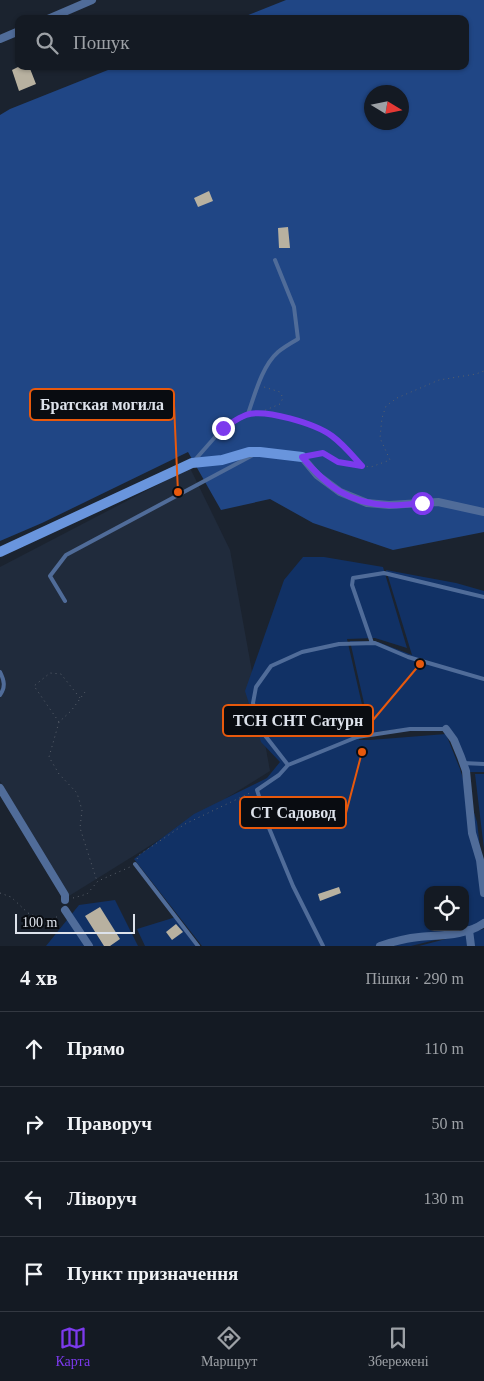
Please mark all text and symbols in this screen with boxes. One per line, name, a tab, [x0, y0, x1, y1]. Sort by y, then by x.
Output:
search box	[15, 15, 469, 70]
icon: search	[33, 29, 61, 57]
text: Пошук	[73, 32, 130, 53]
north arrow	[364, 85, 409, 130]
callout: Братская могила	[30, 389, 174, 420]
text: Братская могила	[40, 396, 164, 414]
route end	[212, 417, 235, 440]
route start	[411, 492, 434, 515]
callout: ТСН СНТ Сатурн	[223, 705, 373, 736]
text: ТСН СНТ Сатурн	[233, 712, 363, 730]
callout: СТ Садовод	[240, 797, 346, 828]
text: СТ Садовод	[250, 804, 336, 821]
map controls	[424, 886, 469, 931]
button: locate	[424, 886, 469, 931]
scale bar	[15, 911, 135, 934]
text: 100 m	[22, 915, 57, 930]
text: 4 хв	[20, 966, 58, 990]
text: Пішки · 290 m	[366, 970, 464, 987]
icon: ahead	[20, 1035, 48, 1063]
text: Прямо	[67, 1038, 125, 1059]
text: 110 m	[424, 1040, 464, 1057]
icon: right	[20, 1110, 48, 1138]
text: Праворуч	[67, 1113, 152, 1134]
text: 50 m	[432, 1115, 464, 1132]
icon: left	[20, 1185, 48, 1213]
text: Ліворуч	[67, 1188, 137, 1209]
text: 130 m	[424, 1190, 464, 1207]
icon: arrive	[20, 1260, 48, 1288]
text: Пункт призначення	[67, 1263, 238, 1284]
tab: Карта	[55, 1324, 90, 1370]
tab: Маршрут	[201, 1324, 257, 1370]
tab: Збережені	[368, 1324, 429, 1370]

